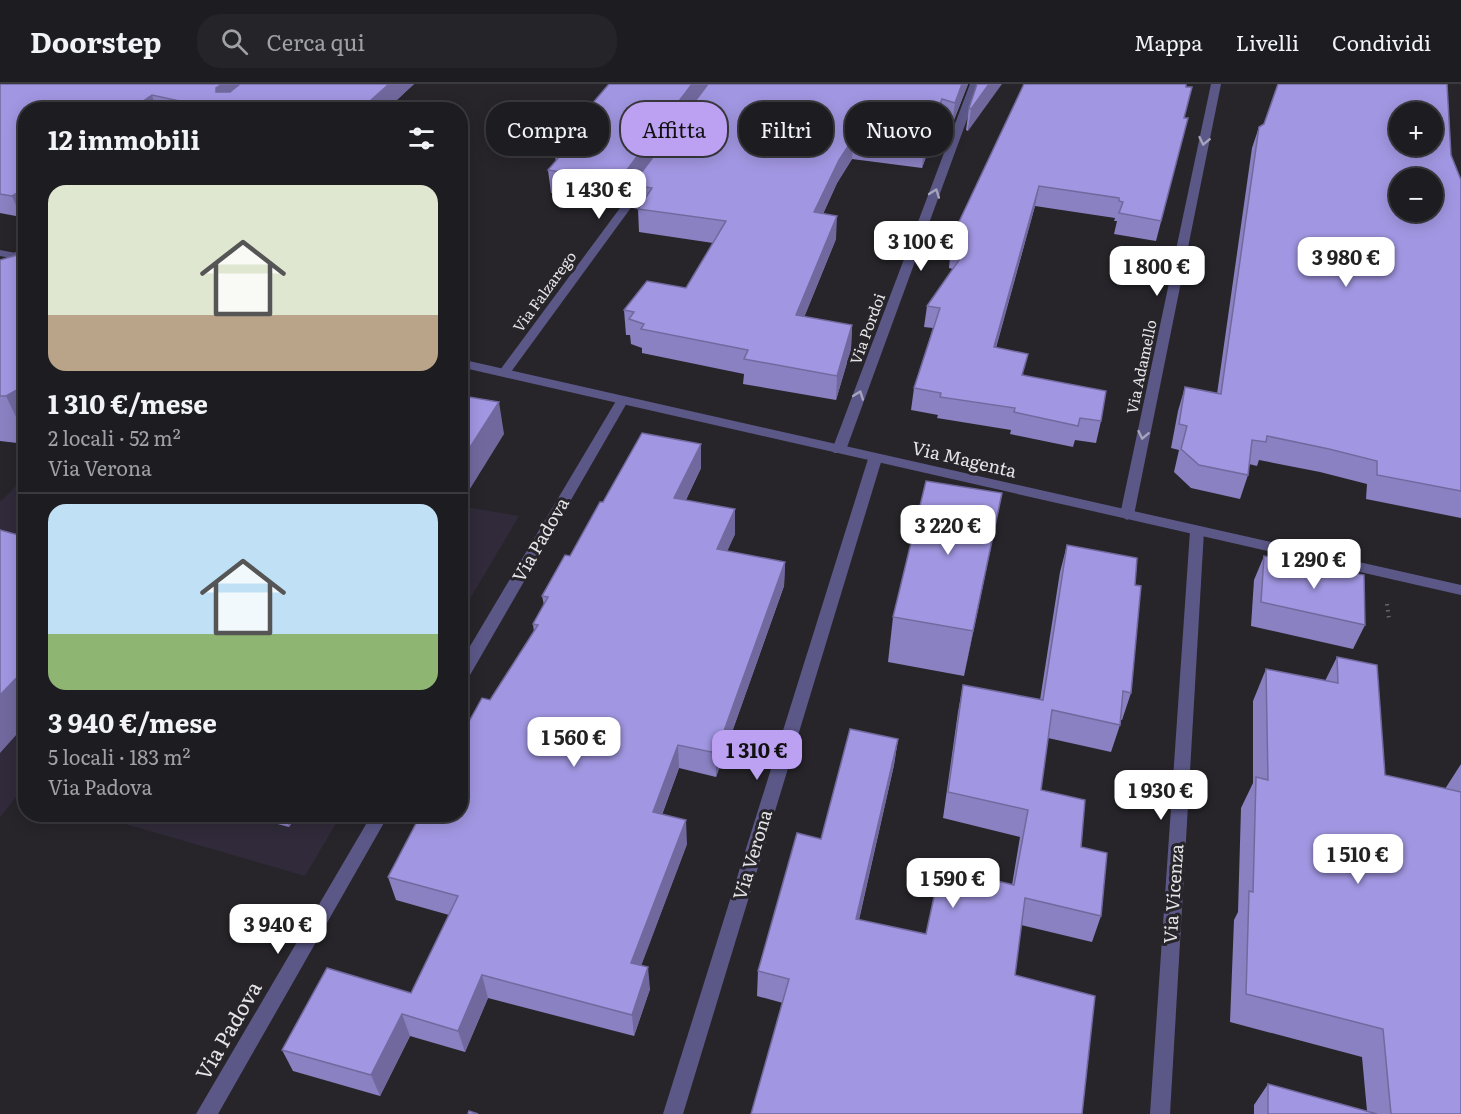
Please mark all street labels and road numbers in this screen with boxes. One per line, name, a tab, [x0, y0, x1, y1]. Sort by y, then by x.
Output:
street label: Via Falzarego	[506, 246, 581, 337]
street label: Via Pordoi	[843, 290, 890, 367]
street label: Via Adamello	[1119, 317, 1162, 416]
street label: Via Magenta	[909, 433, 1020, 484]
street label: Via Padova	[505, 492, 575, 587]
street label: Via Verona	[725, 806, 778, 903]
street label: Via Vicenza	[1156, 843, 1189, 945]
street label: Via Padova	[186, 974, 268, 1085]

